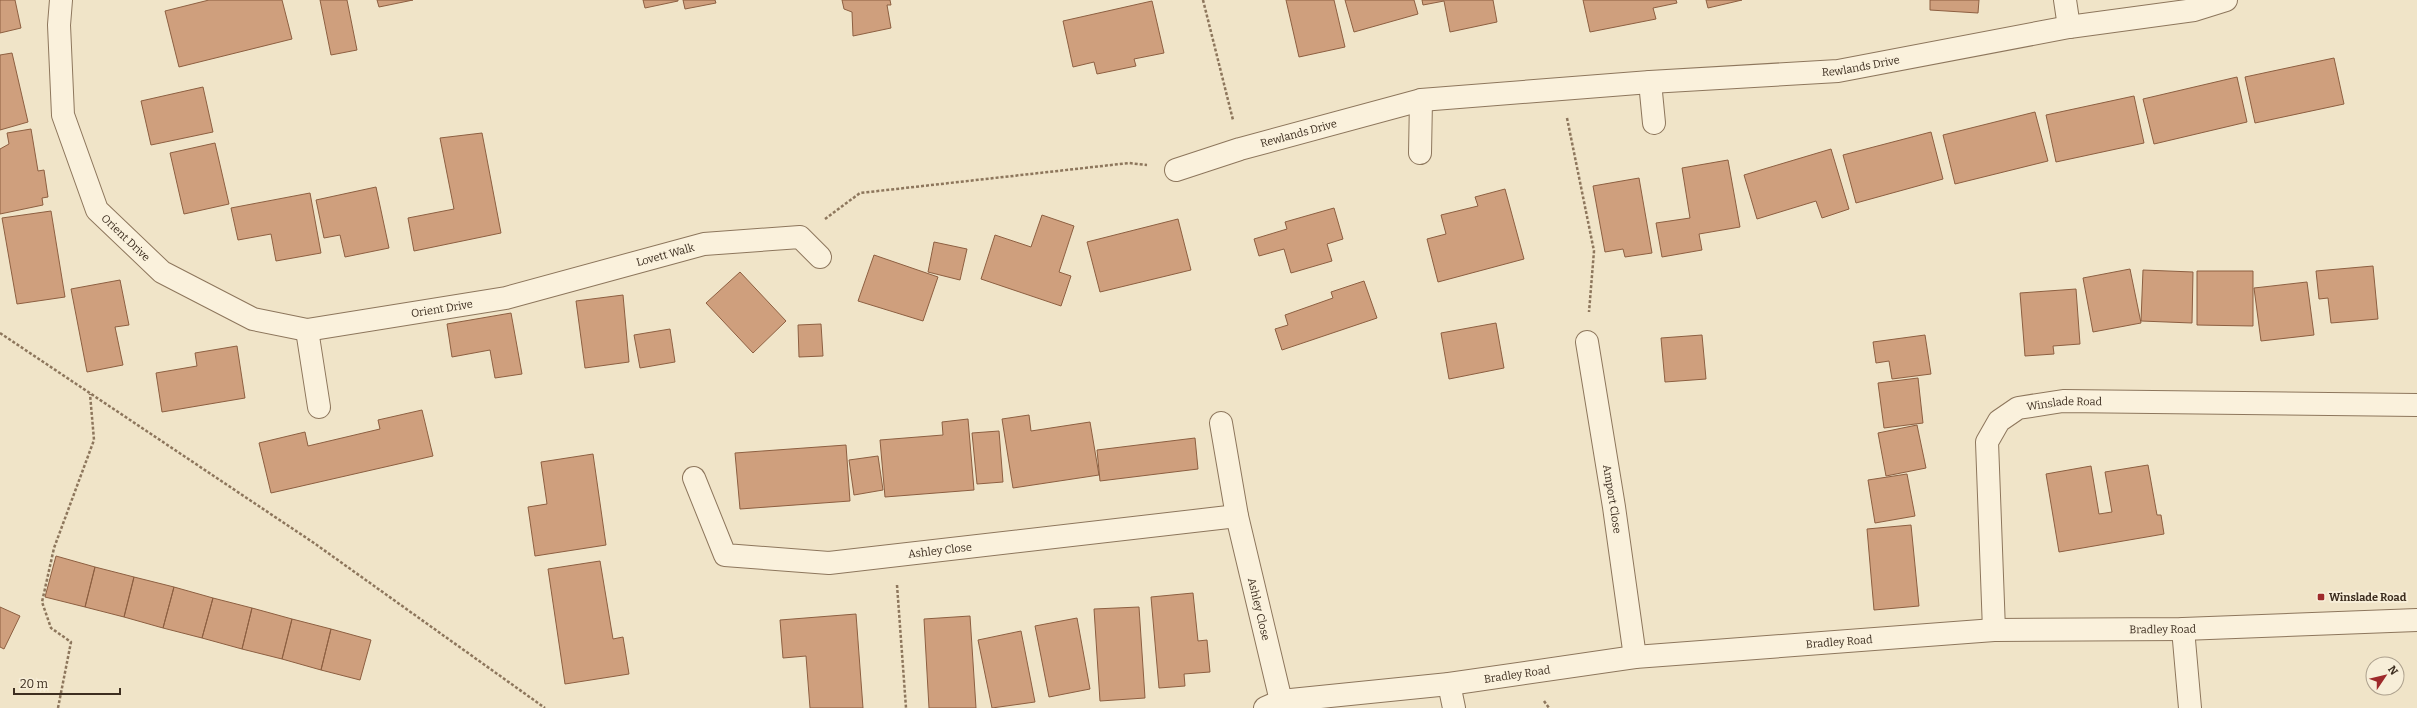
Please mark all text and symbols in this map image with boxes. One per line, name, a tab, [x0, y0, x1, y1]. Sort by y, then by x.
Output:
street label: Rewlands Drive	[1821, 53, 1901, 78]
street label: Rewlands Drive	[1259, 117, 1338, 150]
street label: Orient Drive	[99, 211, 153, 264]
street label: Lovett Walk	[635, 240, 696, 269]
street label: Orient Drive	[410, 297, 474, 320]
street label: Winslade Road	[2026, 394, 2103, 413]
street label: Amport Close	[1601, 464, 1624, 534]
street label: Ashley Close	[907, 540, 973, 560]
street label: Ashley Close	[1245, 576, 1273, 642]
place label: Winslade Road	[2329, 591, 2407, 604]
marker: Winslade Road	[2316, 592, 2326, 602]
street label: Bradley Road	[2129, 622, 2197, 636]
street label: Bradley Road	[1805, 633, 1873, 651]
north arrow	[2365, 656, 2405, 696]
street label: Bradley Road	[1483, 663, 1551, 685]
text: N	[2385, 663, 2401, 678]
scale bar	[14, 670, 120, 696]
text: 20 m	[20, 677, 49, 691]

